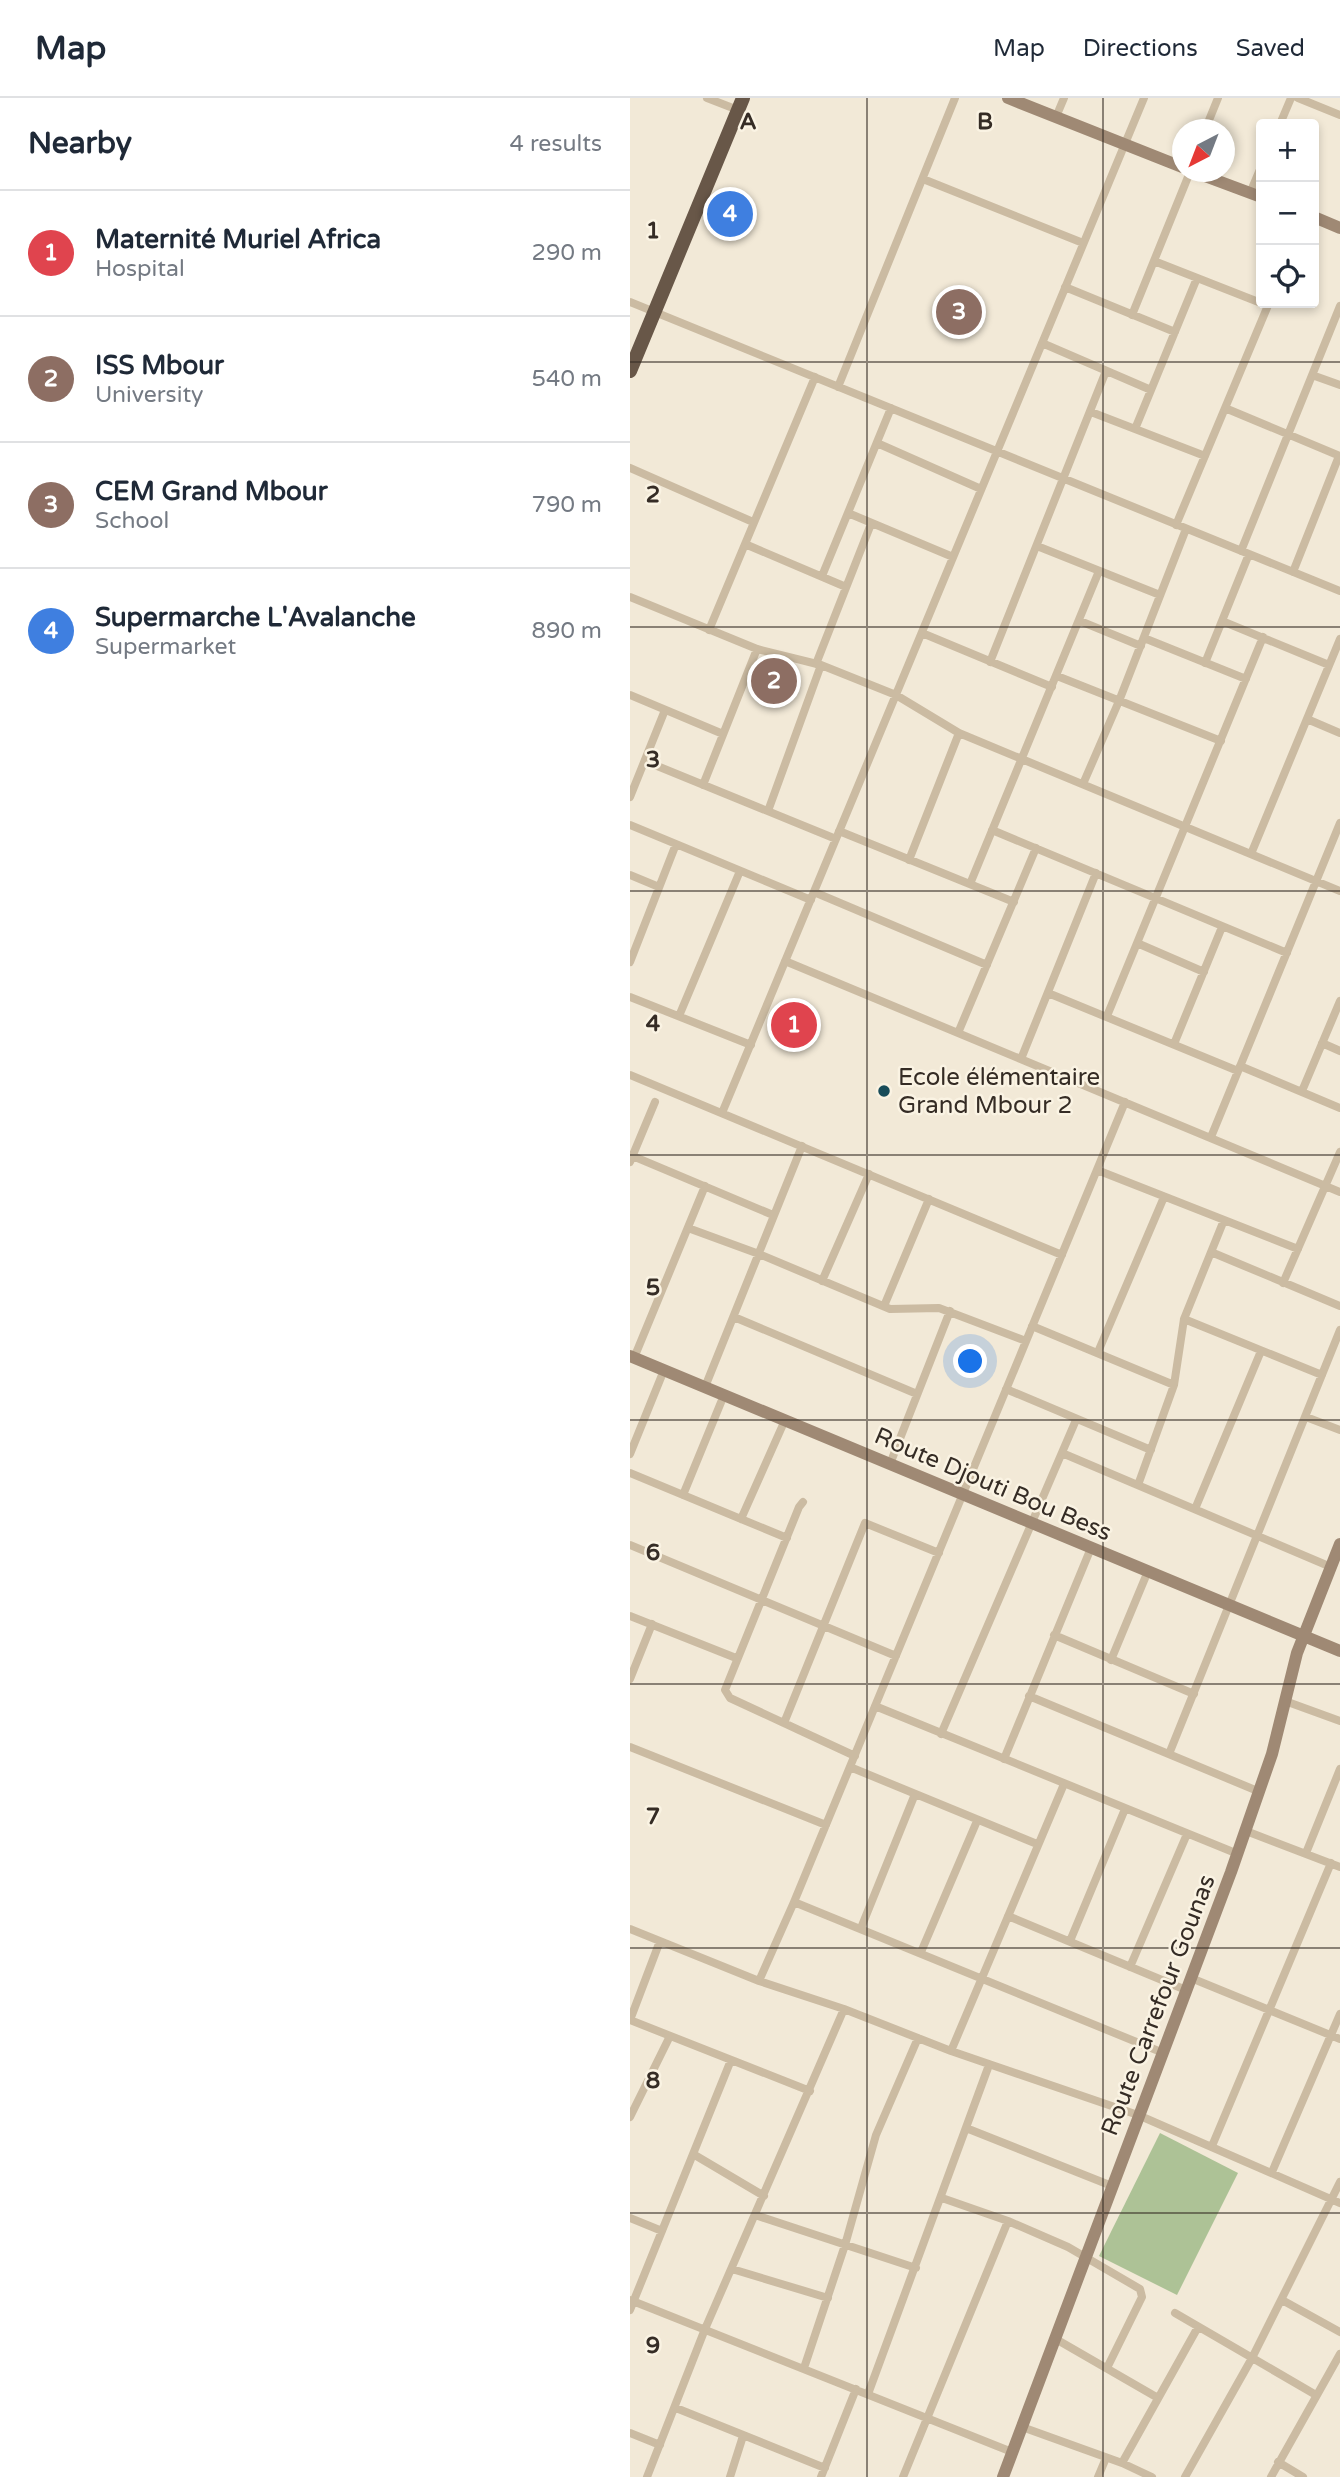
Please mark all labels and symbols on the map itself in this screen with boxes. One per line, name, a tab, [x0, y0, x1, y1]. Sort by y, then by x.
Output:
text: A	[739, 108, 757, 136]
text: B	[977, 108, 993, 136]
north arrow	[1172, 119, 1235, 182]
pin: 4	[707, 188, 753, 240]
text: 1	[646, 217, 660, 245]
pin: 3	[936, 286, 982, 338]
text: 2	[646, 481, 660, 509]
pin: 2	[751, 655, 797, 707]
text: 3	[646, 746, 660, 774]
pin: 1	[771, 999, 817, 1051]
text: 4	[646, 1010, 661, 1038]
place label: Ecole élémentaire Grand Mbour 2	[898, 1063, 1100, 1120]
marker: Ecole élémentaire Grand Mbour 2	[876, 1083, 892, 1099]
text: 5	[646, 1274, 660, 1302]
your location	[953, 1344, 987, 1378]
street label: Route Djouti Bou Bess	[870, 1421, 1116, 1548]
text: 6	[646, 1539, 660, 1567]
text: 7	[646, 1803, 660, 1831]
street label: Route Carrefour Gounas	[1095, 1871, 1222, 2140]
text: 8	[646, 2067, 660, 2095]
text: 9	[646, 2332, 660, 2360]

